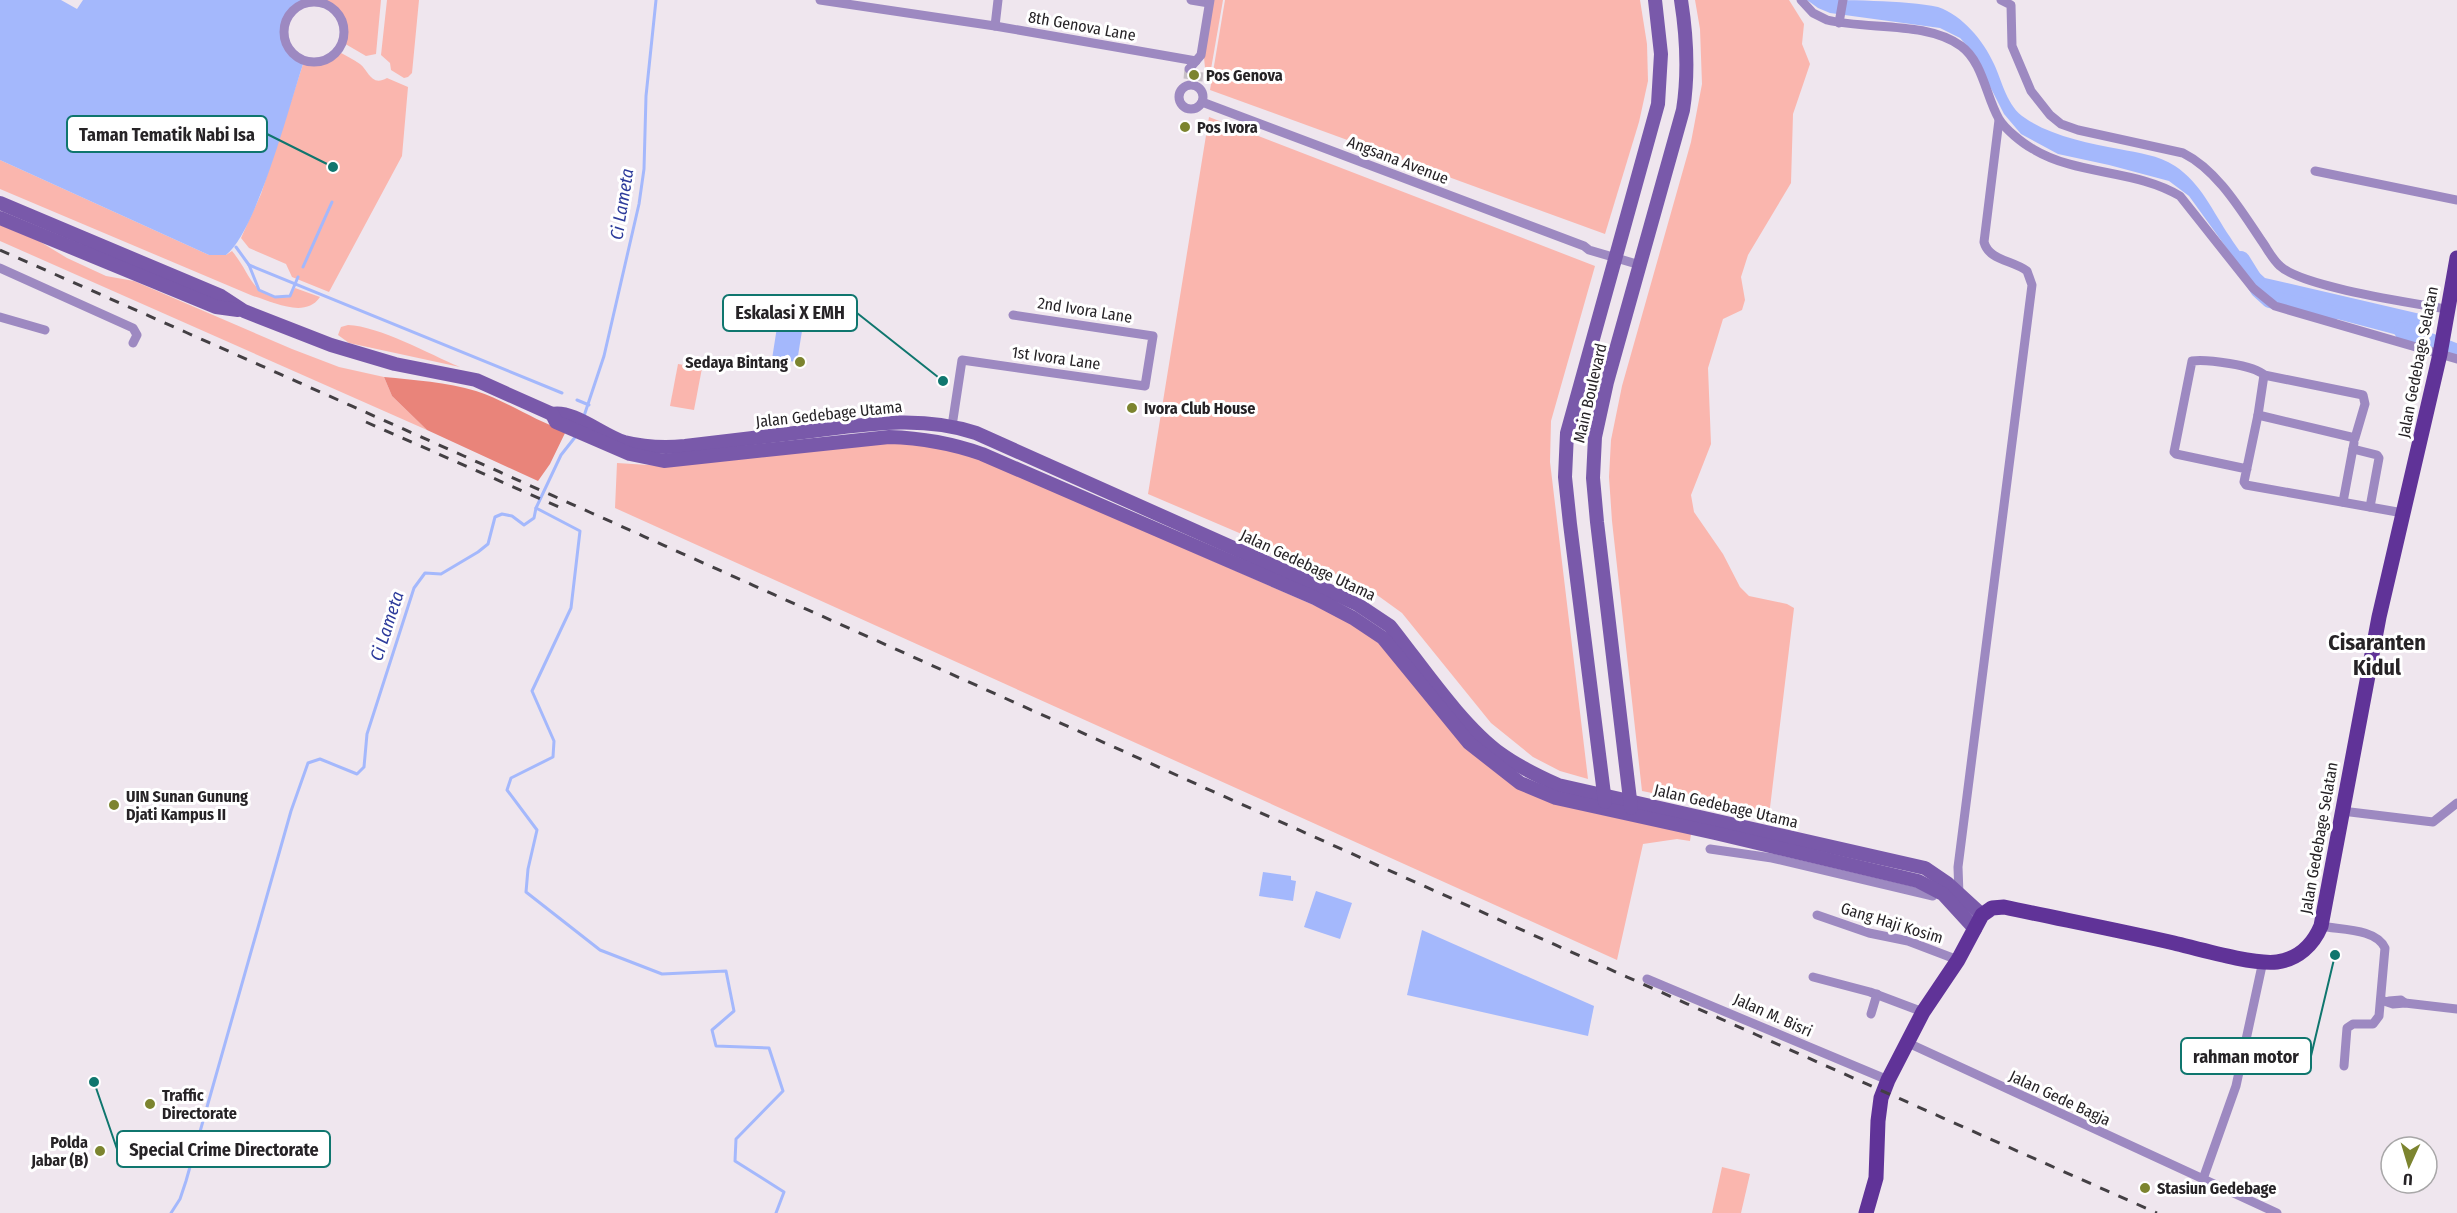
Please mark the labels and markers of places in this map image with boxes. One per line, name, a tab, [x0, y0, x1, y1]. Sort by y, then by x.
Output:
place label: Pos Genova	[1206, 66, 1283, 85]
marker: Pos Genova	[1187, 68, 1201, 82]
callout: Taman Tematik Nabi Isa	[67, 116, 267, 152]
place label: Pos Ivora	[1197, 118, 1258, 137]
marker: Pos Ivora	[1178, 120, 1192, 134]
callout: Eskalasi X EMH	[723, 295, 857, 331]
place label: Sedaya Bintang	[685, 353, 788, 372]
marker: Sedaya Bintang	[793, 355, 807, 369]
place label: Ivora Club House	[1144, 399, 1255, 418]
marker: Ivora Club House	[1125, 401, 1139, 415]
place label: UIN Sunan Gunung Djati Kampus II	[126, 787, 248, 824]
marker: UIN Sunan Gunung Djati Kampus II	[107, 798, 121, 812]
callout: rahman motor	[2181, 1038, 2311, 1074]
place label: Traffic Directorate	[162, 1086, 237, 1123]
marker: Traffic Directorate	[143, 1097, 157, 1111]
callout: Special Crime Directorate	[117, 1131, 330, 1167]
place label: Polda Jabar (B)	[30, 1133, 88, 1170]
marker: Polda Jabar (B)	[93, 1144, 107, 1158]
place label: Stasiun Gedebage	[2157, 1179, 2276, 1198]
marker: Stasiun Gedebage	[2138, 1181, 2152, 1195]

